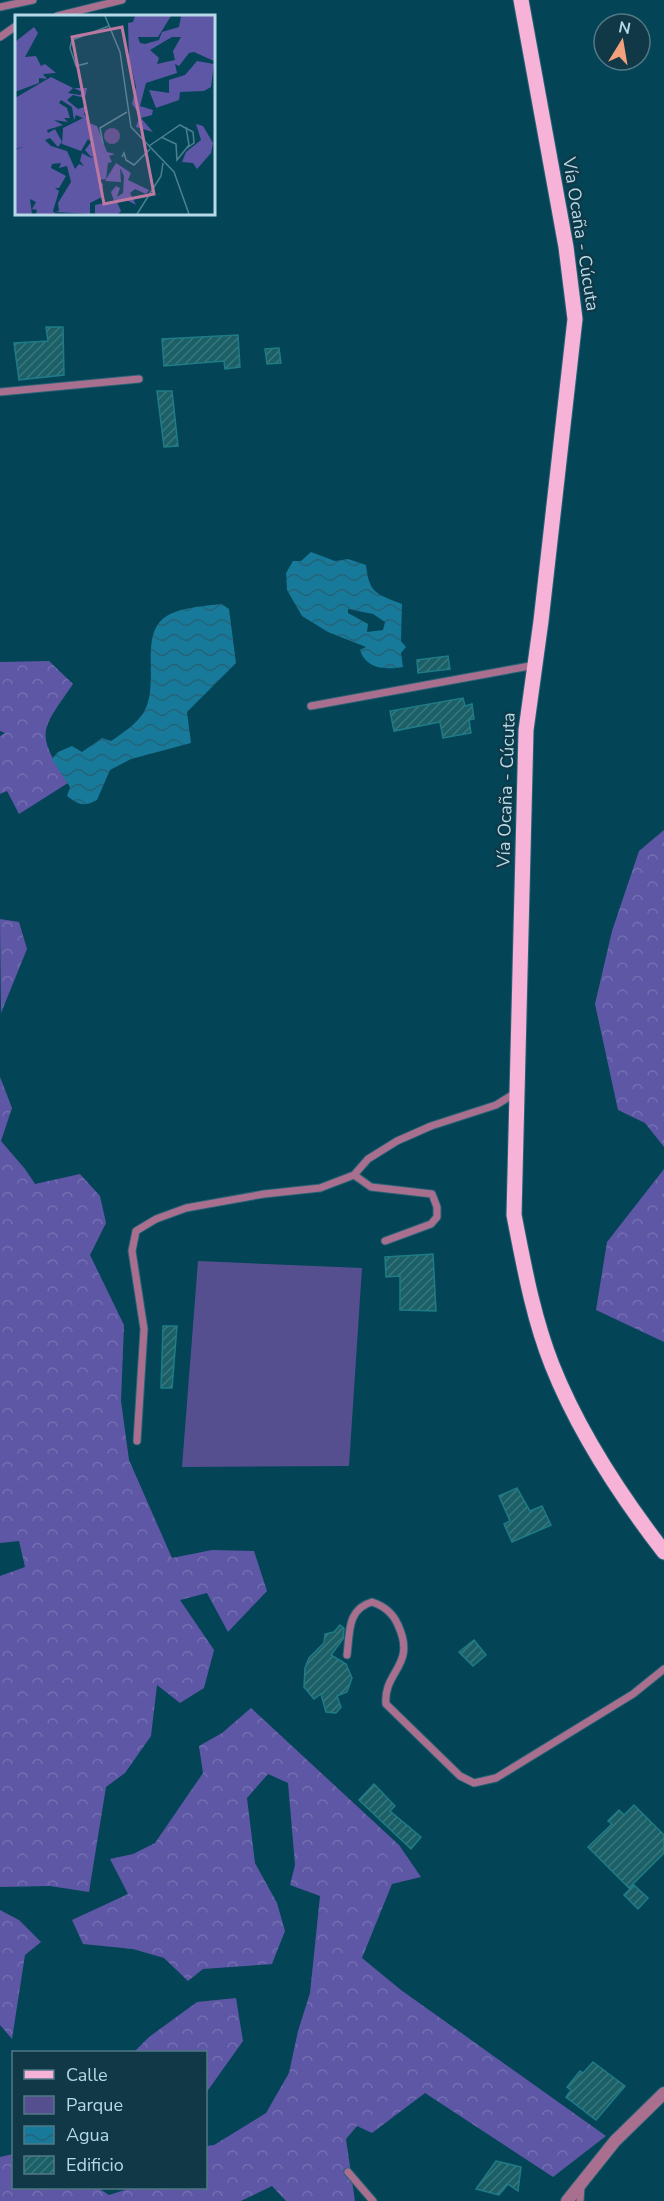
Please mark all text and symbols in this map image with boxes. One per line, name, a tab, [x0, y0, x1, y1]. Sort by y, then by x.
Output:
north arrow	[592, 12, 652, 72]
inset map	[15, 15, 214, 214]
text: N	[617, 16, 633, 40]
street label: Vía Ocaña - Cúcuta	[557, 154, 605, 313]
street label: Vía Ocaña - Cúcuta	[491, 712, 521, 869]
legend	[12, 2051, 207, 2189]
text: Calle	[66, 2063, 108, 2087]
text: Parque	[66, 2093, 123, 2117]
text: Agua	[66, 2123, 109, 2147]
text: Edificio	[66, 2153, 124, 2177]

